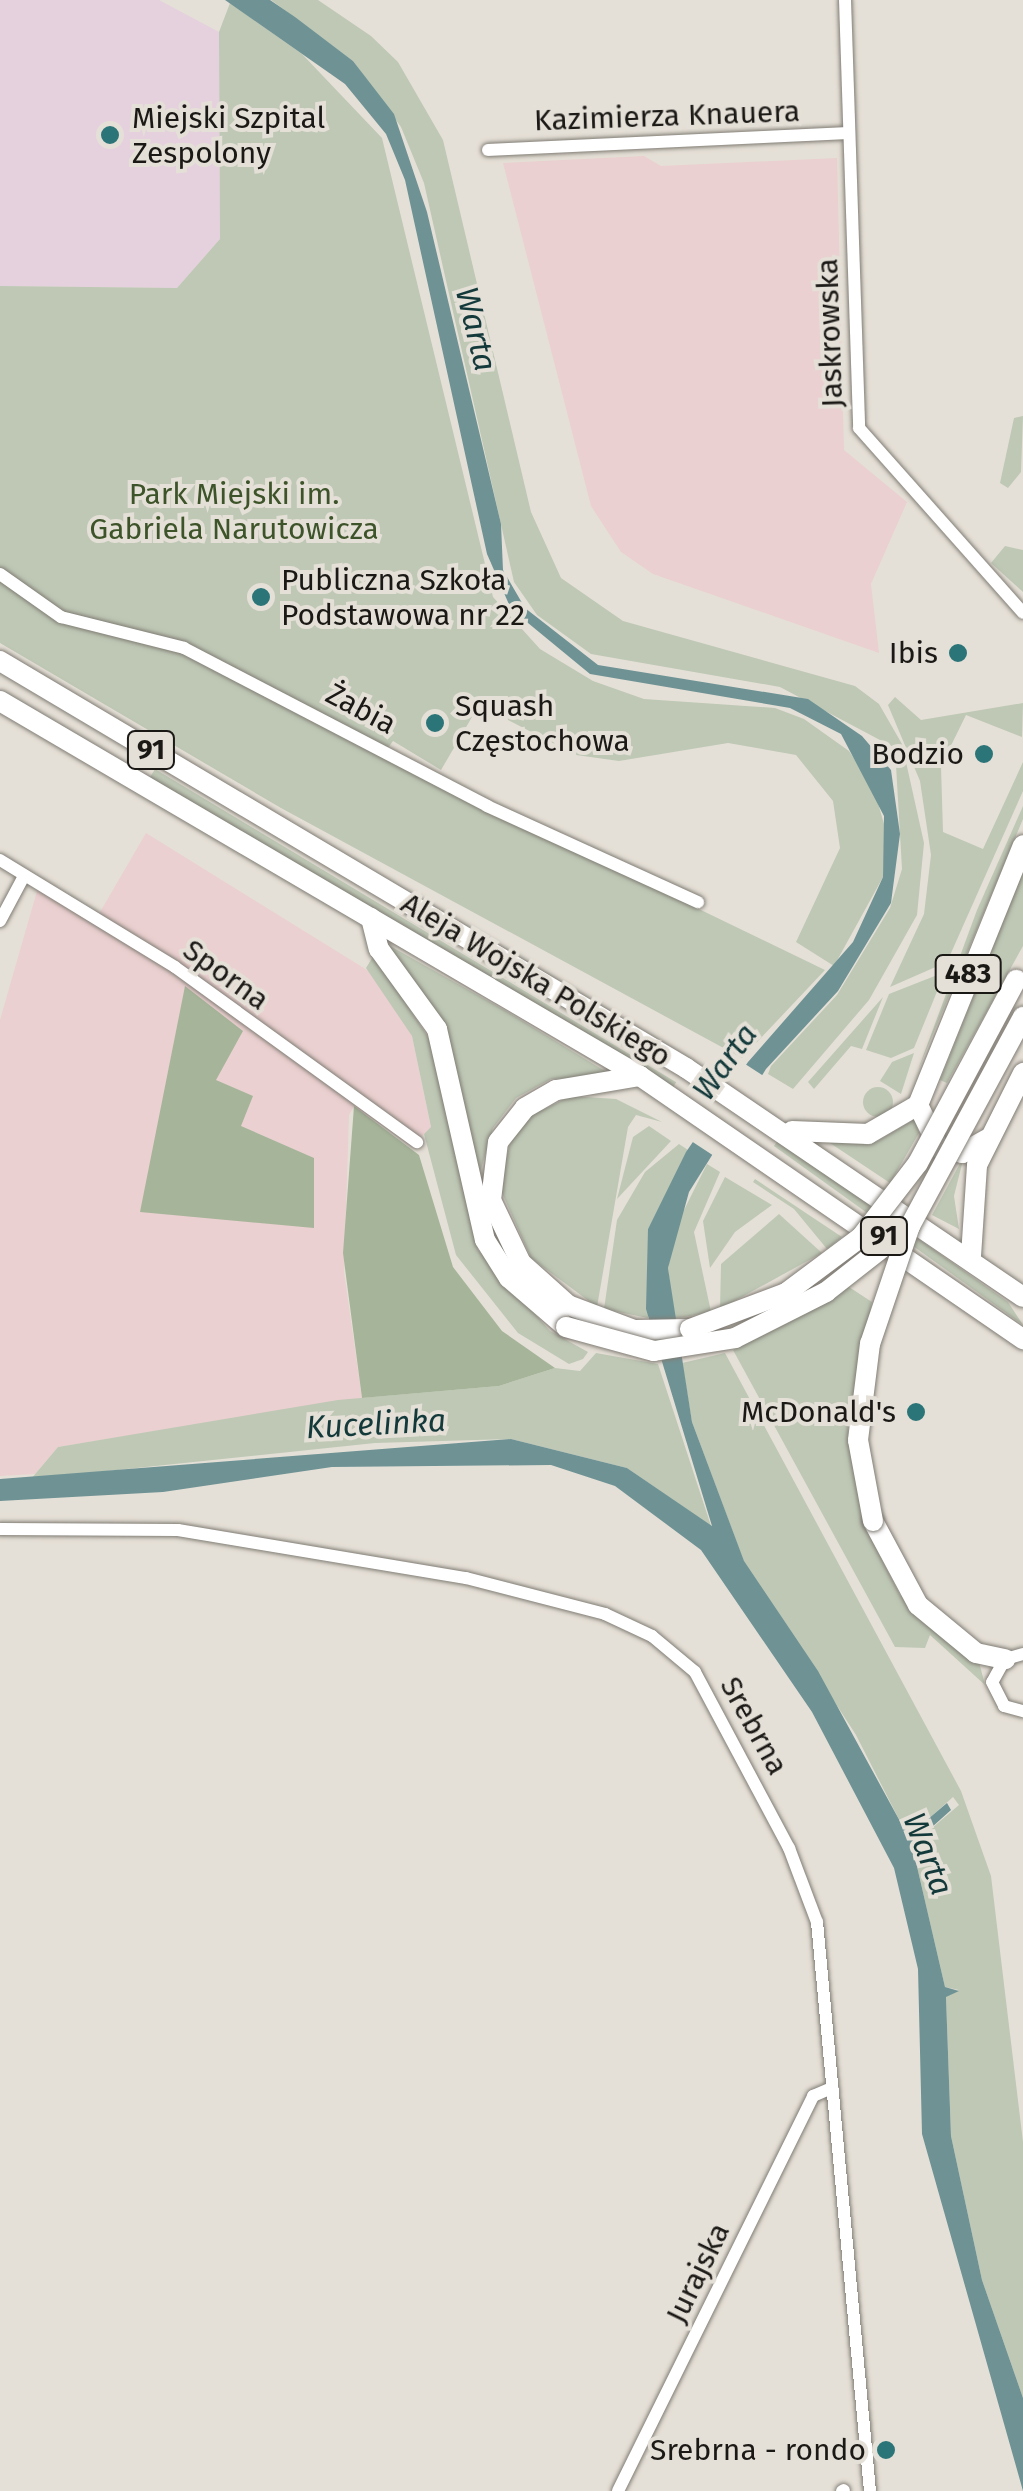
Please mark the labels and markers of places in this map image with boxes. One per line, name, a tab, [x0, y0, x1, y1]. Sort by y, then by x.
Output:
place label: Miejski Szpital Zespolony	[132, 100, 325, 170]
marker: Miejski Szpital Zespolony	[97, 122, 123, 148]
place label: Publiczna Szkoła Podstawowa nr 22	[281, 562, 525, 632]
marker: Publiczna Szkoła Podstawowa nr 22	[250, 586, 272, 608]
place label: Ibis	[889, 635, 938, 671]
marker: Ibis	[947, 642, 969, 664]
place label: Squash Częstochowa	[455, 688, 630, 758]
marker: Squash Częstochowa	[424, 712, 446, 734]
place label: Bodzio	[871, 736, 964, 772]
marker: Bodzio	[973, 743, 995, 765]
place label: McDonald's	[741, 1394, 896, 1430]
marker: McDonald's	[905, 1401, 927, 1423]
place label: Srebrna - rondo	[650, 2432, 866, 2468]
marker: Srebrna - rondo	[875, 2439, 897, 2461]

